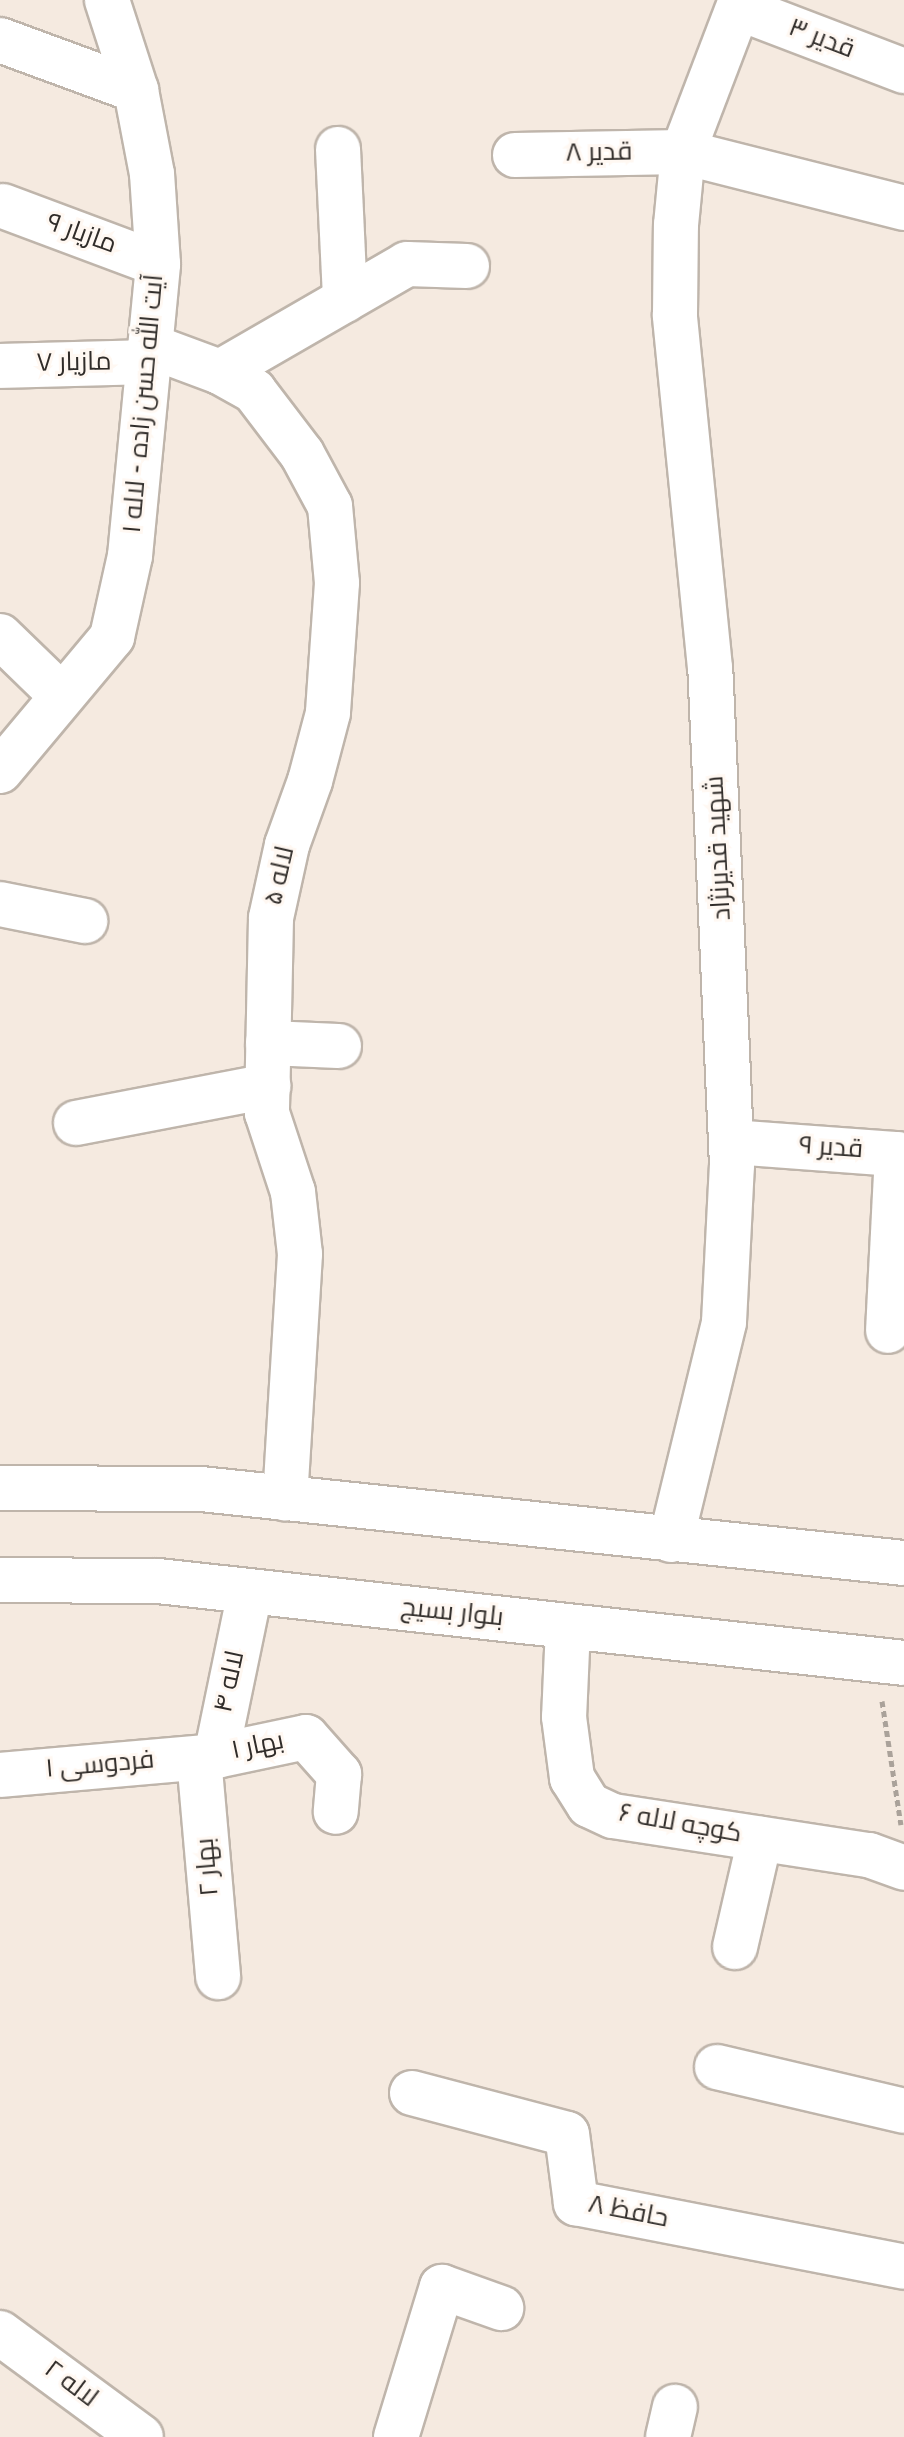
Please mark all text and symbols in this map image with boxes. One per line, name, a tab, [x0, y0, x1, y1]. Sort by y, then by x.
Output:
street label: قدیر ۳	[784, 13, 858, 67]
street label: قدیر ۸	[565, 138, 633, 170]
street label: مازیار ۹	[42, 208, 120, 262]
street label: آیت الله حسن زاده - لاله ۱	[118, 273, 172, 535]
street label: مازیار ۷	[36, 348, 112, 380]
street label: شهید قدیرنژاد	[701, 775, 739, 921]
street label: لاله ۵	[259, 844, 303, 908]
street label: قدیر ۹	[798, 1131, 864, 1167]
street label: بلوار بسیج	[399, 1593, 505, 1635]
street label: لاله ۴	[209, 1648, 253, 1716]
street label: بهار ۱	[229, 1726, 287, 1768]
street label: فردوسی ۱	[44, 1746, 156, 1786]
street label: کوچه لاله ۶	[616, 1799, 744, 1851]
street label: بهار ۲	[191, 1837, 227, 1897]
street label: حافظ ۸	[585, 2190, 671, 2236]
street label: لاله ۲	[37, 2355, 103, 2415]

